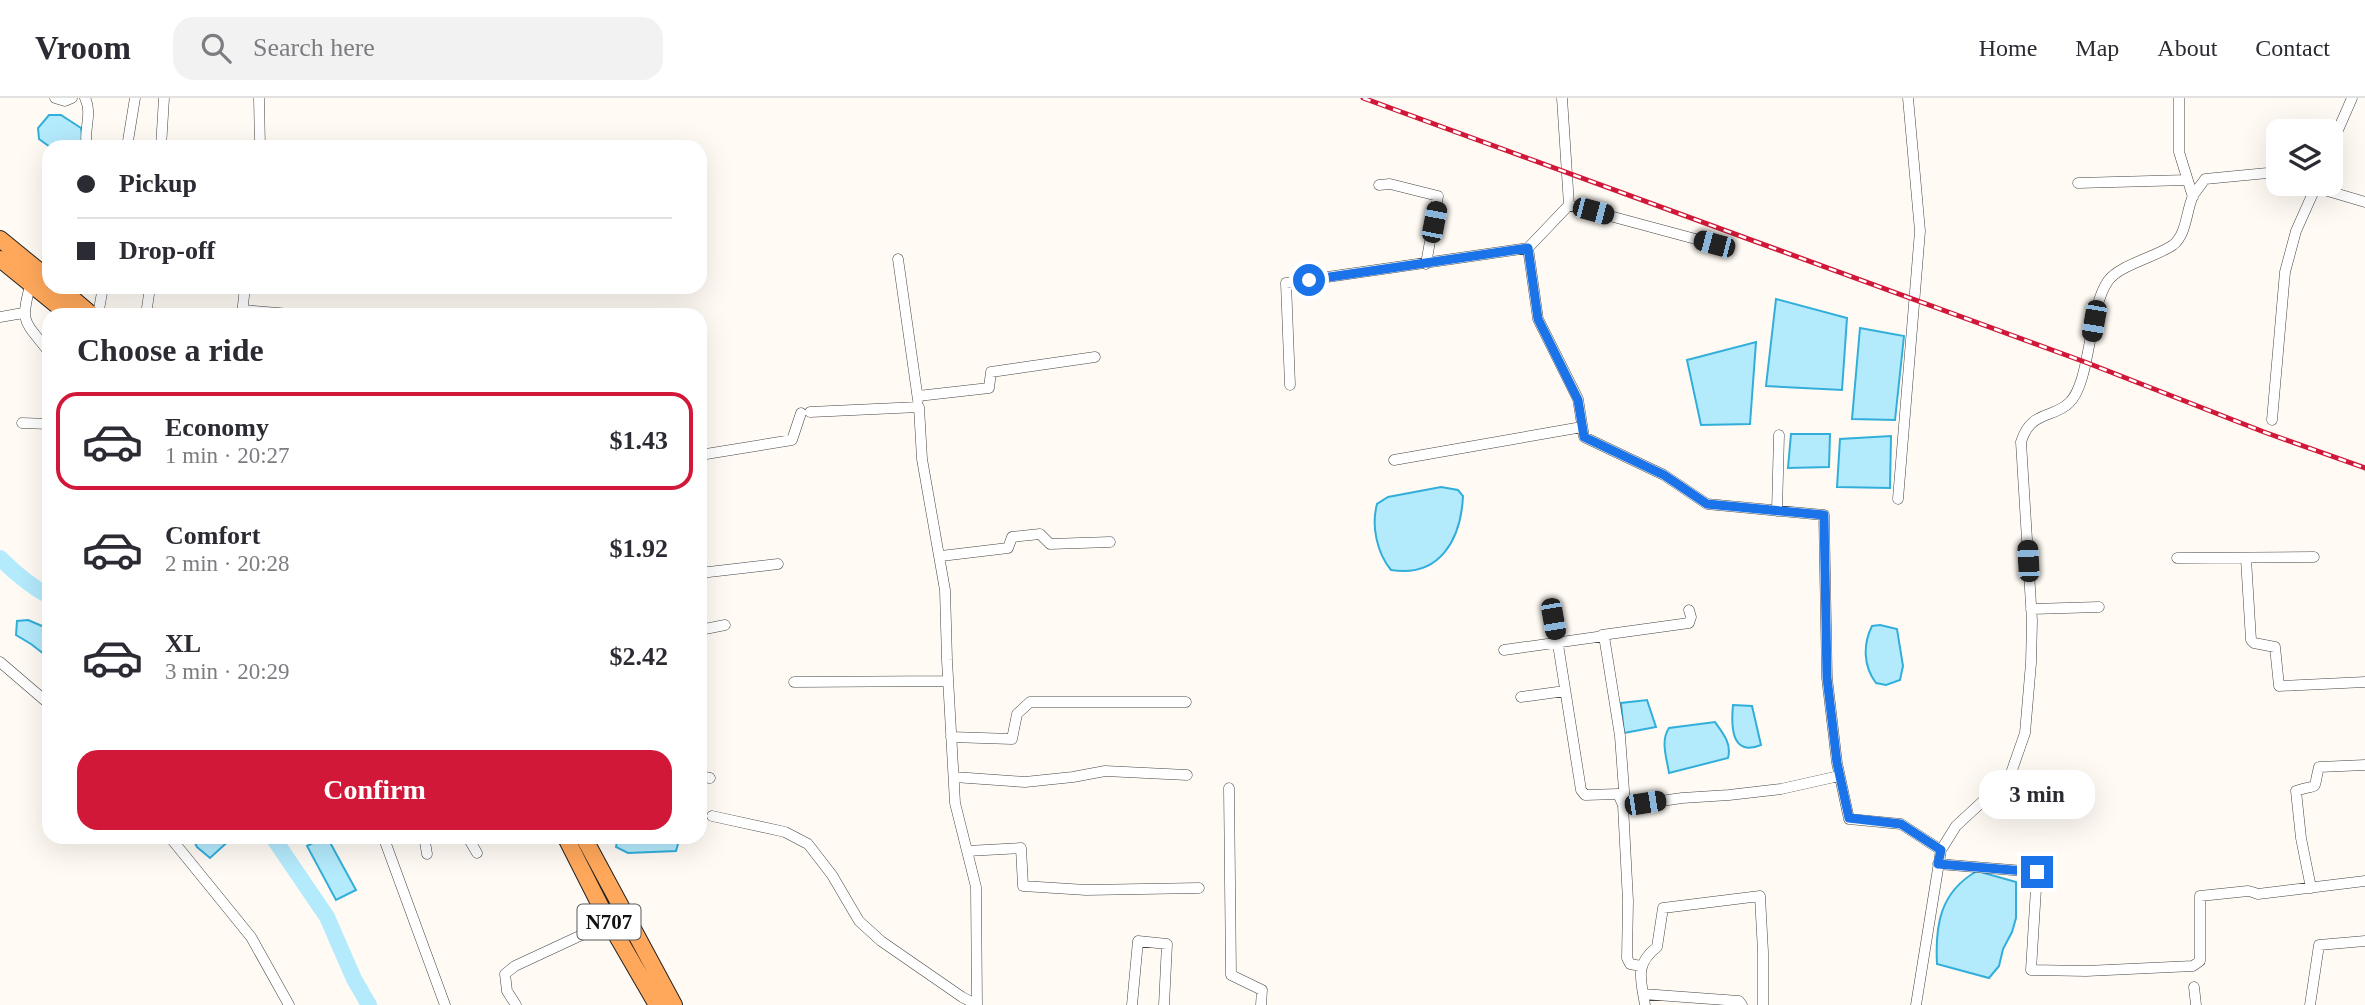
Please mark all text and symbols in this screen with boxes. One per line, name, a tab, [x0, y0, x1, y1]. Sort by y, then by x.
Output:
search box	[173, 17, 663, 80]
icon: search	[197, 29, 235, 67]
text: Vroom	[35, 30, 131, 66]
text: Search here	[253, 33, 375, 62]
text: Home	[1979, 35, 2037, 61]
text: Map	[2075, 35, 2119, 61]
text: About	[2157, 35, 2217, 61]
text: Contact	[2255, 35, 2330, 61]
map controls	[2266, 119, 2343, 196]
button: layers	[2266, 119, 2343, 196]
text: Pickup	[119, 169, 197, 198]
car	[1570, 195, 1617, 227]
car	[1420, 199, 1449, 245]
car	[1691, 228, 1738, 260]
text: Drop-off	[119, 236, 215, 265]
route start	[1293, 264, 1325, 296]
car	[2081, 298, 2108, 344]
text: Choose a ride	[77, 332, 264, 368]
icon: car	[81, 410, 144, 473]
text: Economy	[165, 413, 269, 442]
text: $1.43	[610, 426, 668, 455]
text: 1 min · 20:27	[165, 443, 290, 468]
icon: car	[81, 518, 144, 581]
text: Comfort	[165, 521, 260, 550]
text: $1.92	[610, 534, 668, 563]
car	[2017, 539, 2040, 583]
text: 2 min · 20:28	[165, 551, 290, 576]
car	[1540, 596, 1567, 642]
icon: car	[81, 626, 144, 689]
text: XL	[165, 629, 201, 658]
text: $2.42	[610, 642, 668, 671]
text: 3 min · 20:29	[165, 659, 290, 684]
button: Confirm	[77, 750, 672, 830]
callout: 3 min	[1979, 770, 2095, 820]
text: 3 min	[2009, 782, 2065, 807]
car	[1623, 789, 1668, 817]
route end	[2021, 856, 2053, 888]
road number: N707	[578, 904, 640, 940]

